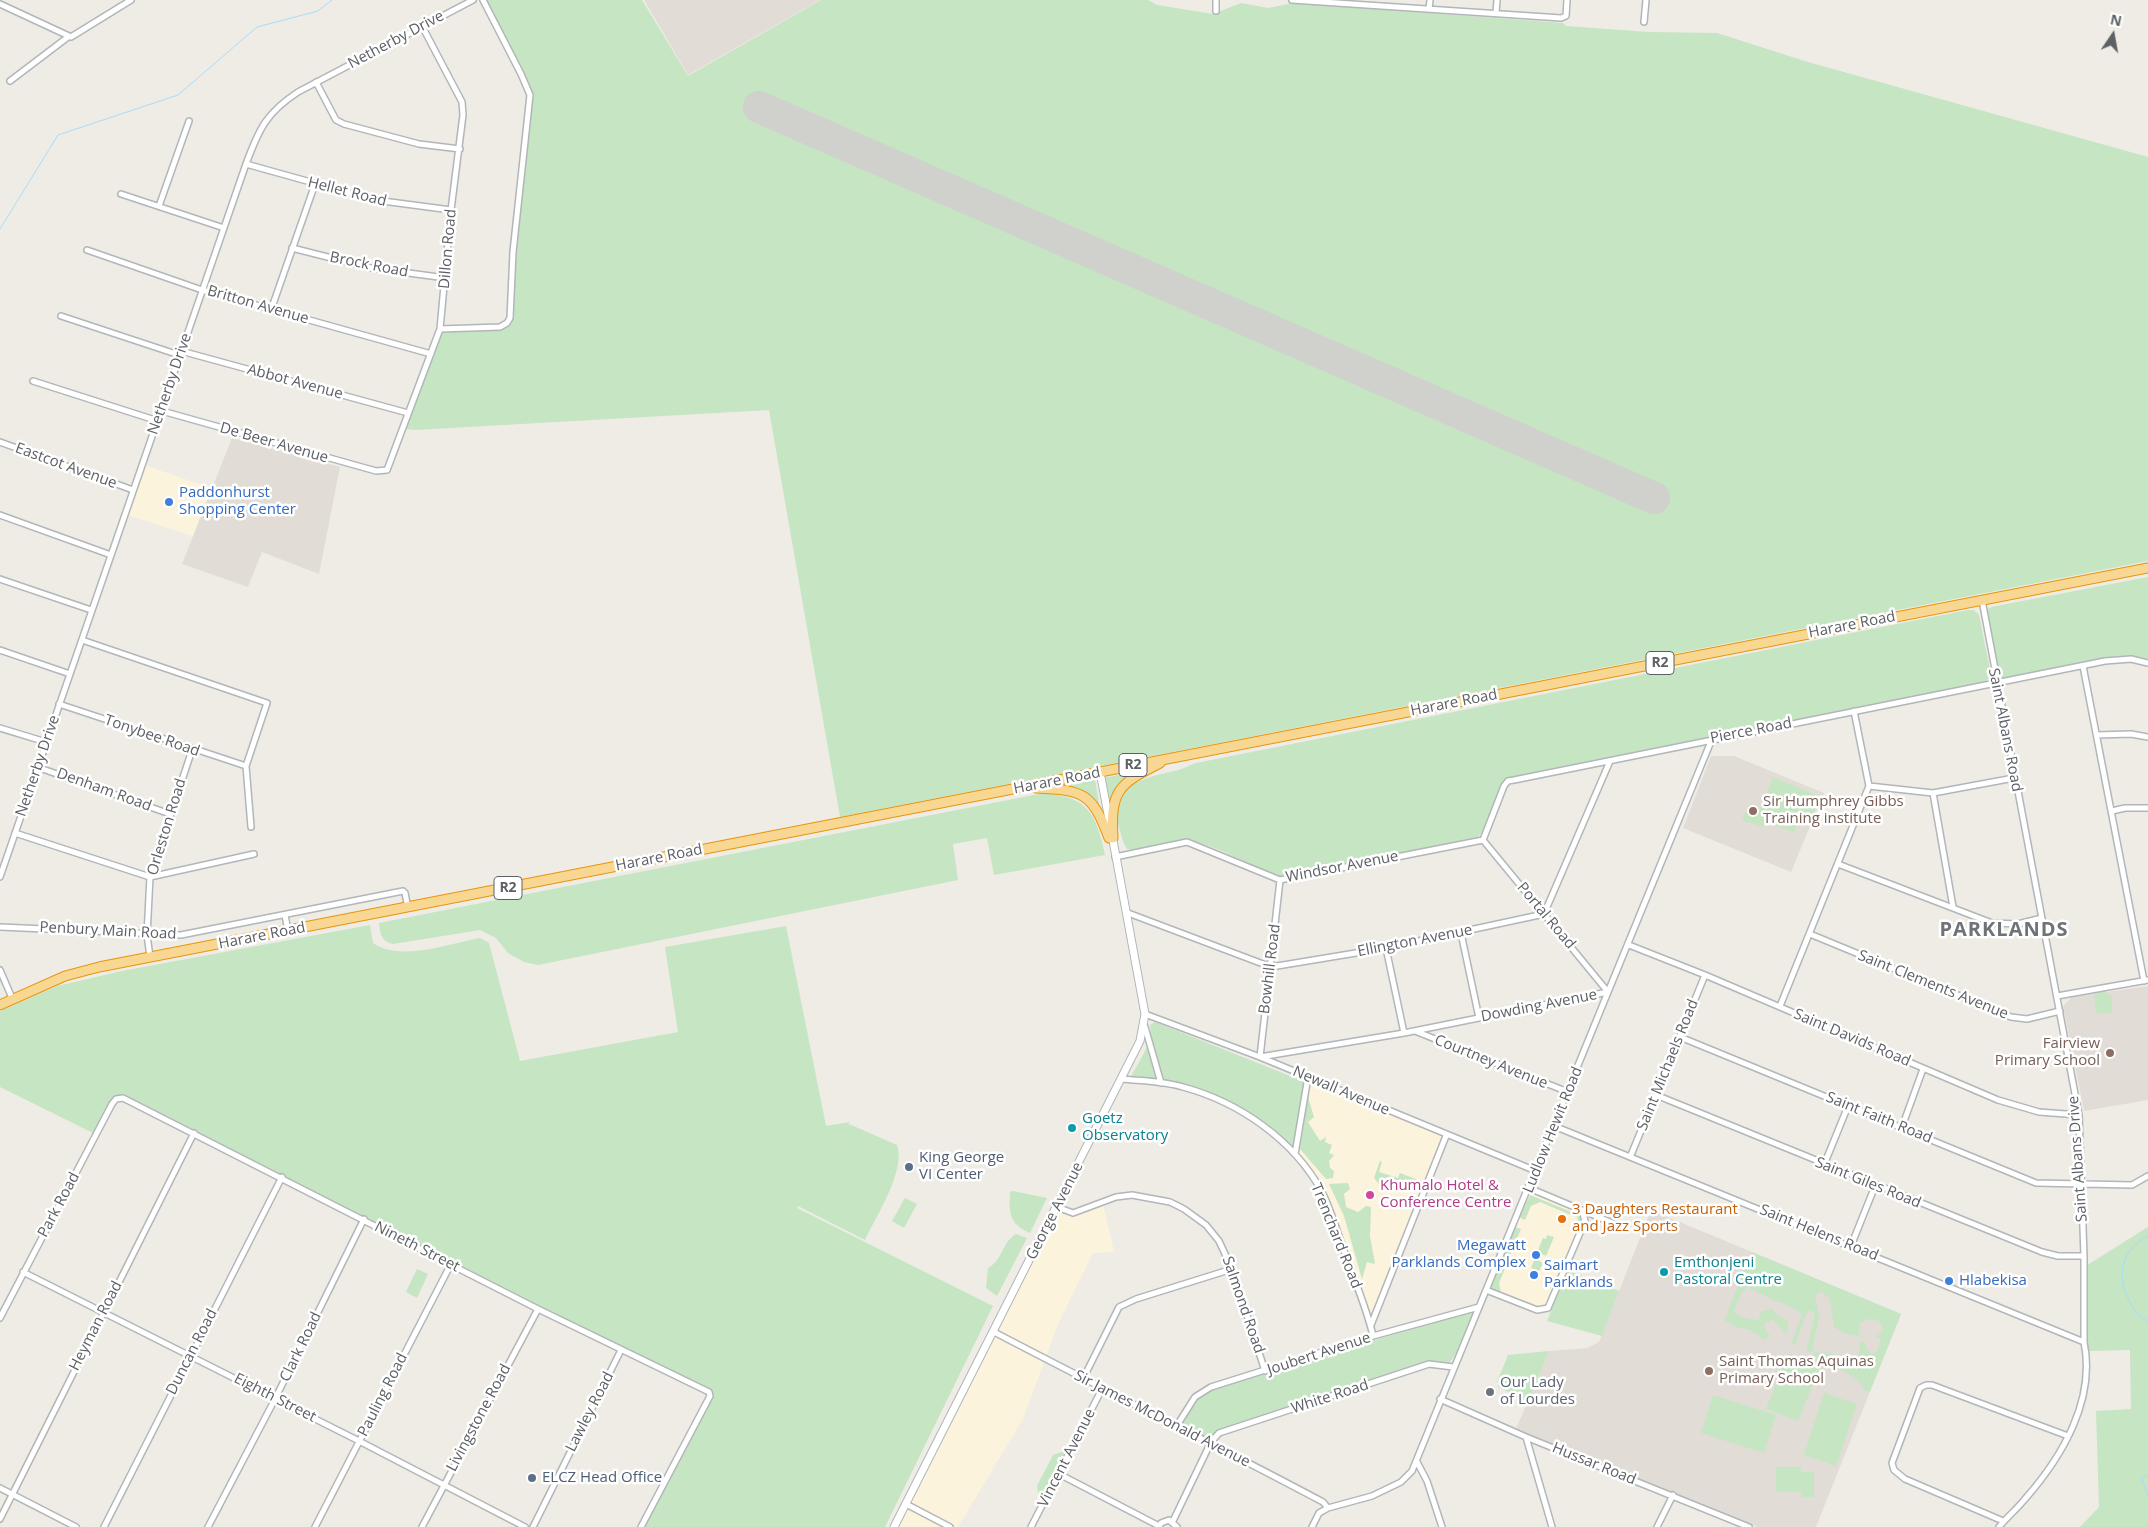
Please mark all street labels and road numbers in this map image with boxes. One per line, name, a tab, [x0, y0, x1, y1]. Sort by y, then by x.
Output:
street label: Netherby Drive	[345, 7, 447, 73]
street label: Hellet Road	[306, 174, 388, 210]
street label: Dillon Road	[436, 208, 460, 290]
street label: Brock Road	[328, 249, 410, 281]
street label: Britton Avenue	[205, 282, 311, 328]
street label: Netherby Drive	[144, 331, 196, 437]
street label: Abbot Avenue	[245, 361, 345, 403]
street label: De Beer Avenue	[218, 419, 330, 467]
street label: Eastcot Avenue	[13, 439, 119, 493]
street label: Harare Road	[1807, 608, 1897, 642]
road number: R2	[1646, 651, 1674, 674]
street label: Saint Albans Road	[1984, 667, 2026, 793]
street label: Harare Road	[1409, 686, 1499, 720]
street label: Tonybee Road	[102, 711, 202, 761]
street label: Netherby Drive	[12, 713, 64, 819]
street label: Pierce Road	[1709, 714, 1793, 748]
road number: R2	[1119, 754, 1147, 776]
street label: Harare Road	[1012, 764, 1102, 798]
street label: Denham Road	[54, 765, 154, 815]
street label: Orleston Road	[144, 776, 190, 878]
street label: Harare Road	[614, 841, 704, 875]
street label: Windsor Avenue	[1284, 847, 1400, 887]
road number: R2	[494, 876, 522, 900]
street label: Portal Road	[1513, 879, 1579, 953]
street label: Penbury Main Road	[39, 918, 177, 944]
street label: Harare Road	[217, 919, 307, 953]
street label: Ellington Avenue	[1356, 921, 1474, 961]
street label: Bowhill Road	[1256, 923, 1284, 1015]
street label: Saint Clements Avenue	[1855, 947, 2011, 1023]
street label: Dowding Avenue	[1479, 986, 1599, 1026]
street label: Saint Michaels Road	[1633, 997, 1703, 1133]
street label: Saint Davids Road	[1791, 1005, 1913, 1071]
street label: Courtney Avenue	[1432, 1031, 1550, 1093]
street label: Newall Avenue	[1290, 1063, 1392, 1119]
street label: Ludlow Hewit Road	[1519, 1064, 1587, 1196]
street label: Saint Faith Road	[1823, 1089, 1935, 1147]
street label: Saint Albans Drive	[2065, 1095, 2091, 1223]
street label: Saint Giles Road	[1812, 1154, 1924, 1212]
street label: George Avenue	[1023, 1159, 1087, 1263]
street label: Park Road	[34, 1169, 84, 1241]
street label: Trenchard Road	[1307, 1181, 1365, 1291]
street label: Saint Helens Road	[1757, 1201, 1881, 1265]
street label: Nineth Street	[371, 1218, 463, 1276]
street label: Salmond Road	[1218, 1254, 1268, 1356]
street label: Heyman Road	[66, 1278, 126, 1374]
street label: Duncan Road	[163, 1306, 221, 1398]
street label: Clark Road	[276, 1309, 326, 1385]
street label: Joubert Avenue	[1265, 1329, 1373, 1379]
street label: Pauling Road	[354, 1350, 412, 1440]
street label: Livingstone Road	[443, 1361, 515, 1475]
street label: Sir James McDonald Avenue	[1071, 1367, 1253, 1471]
street label: Lawley Road	[562, 1369, 618, 1455]
street label: Eighth Street	[231, 1370, 319, 1426]
street label: White Road	[1289, 1376, 1371, 1418]
street label: Vincent Avenue	[1034, 1406, 1100, 1510]
street label: Hussar Road	[1550, 1439, 1638, 1489]

